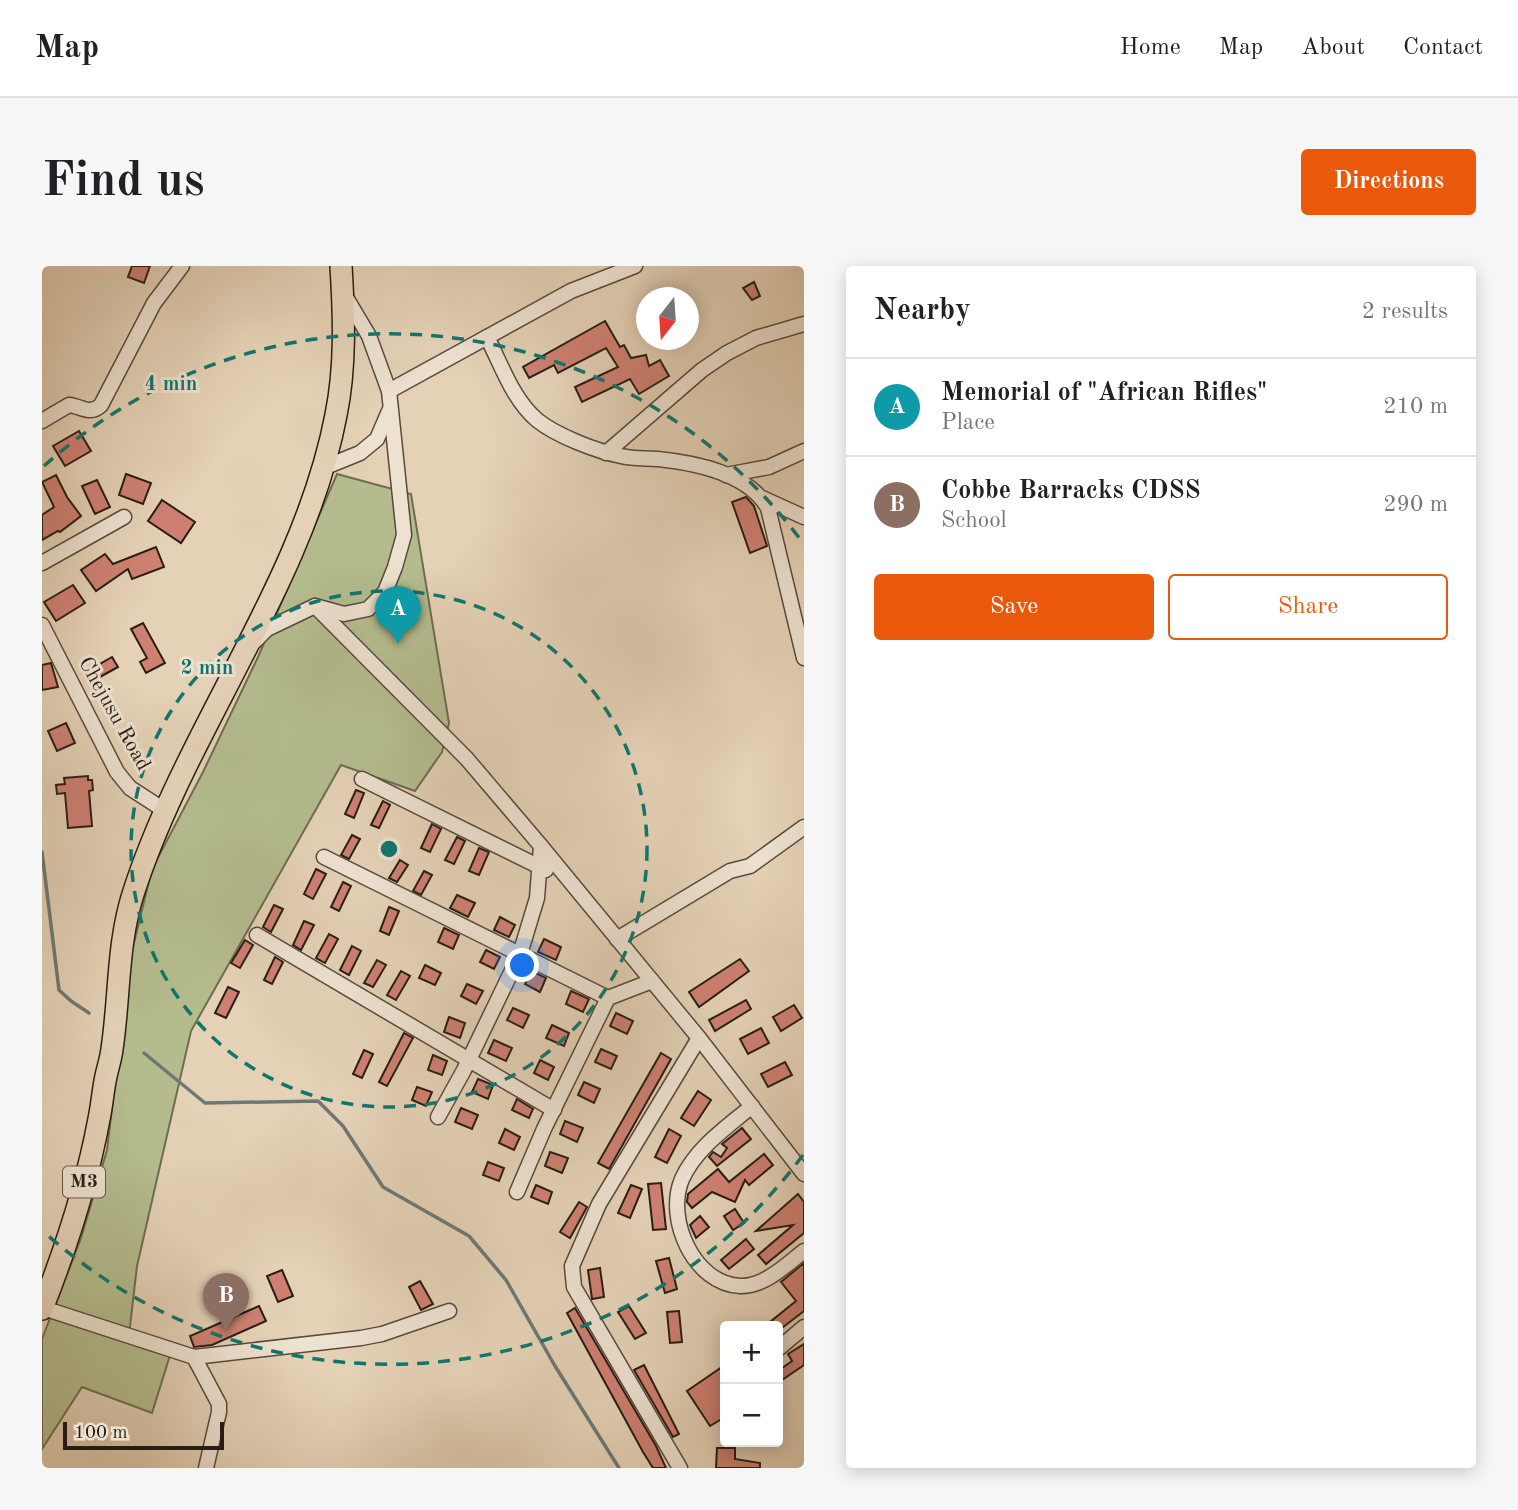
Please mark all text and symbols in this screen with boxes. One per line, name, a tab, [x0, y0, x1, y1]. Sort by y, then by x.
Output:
text: Map	[35, 32, 99, 65]
text: Home	[1120, 36, 1181, 60]
text: Map	[1219, 36, 1263, 60]
text: About	[1301, 36, 1365, 60]
text: Contact	[1403, 36, 1483, 60]
button: Directions	[1301, 149, 1476, 215]
text: Find us	[42, 158, 205, 207]
north arrow	[636, 287, 699, 350]
text: Nearby	[874, 296, 971, 326]
text: 2 results	[1362, 300, 1448, 323]
text: 4 min	[145, 374, 197, 395]
text: Memorial of "African Rifles"	[941, 380, 1267, 406]
text: A	[888, 395, 906, 418]
text: 210 m	[1383, 395, 1448, 418]
text: Place	[941, 411, 995, 434]
text: Cobbe Barracks CDSS	[941, 478, 1201, 504]
text: B	[889, 493, 905, 516]
text: 290 m	[1383, 493, 1448, 516]
text: School	[941, 509, 1007, 532]
button: Save	[874, 574, 1154, 640]
button: Share	[1168, 574, 1448, 640]
pin: A	[375, 586, 421, 644]
street label: Chejusu Road	[74, 654, 154, 774]
text: 2 min	[181, 658, 233, 679]
centre of rings	[377, 837, 401, 861]
your location	[505, 948, 539, 982]
road number: M3	[63, 1166, 105, 1198]
pin: B	[203, 1273, 249, 1331]
map controls	[720, 1321, 783, 1447]
button: +	[720, 1321, 783, 1384]
button: −	[720, 1384, 783, 1447]
scale bar	[63, 1419, 224, 1451]
text: 100 m	[74, 1424, 127, 1443]

